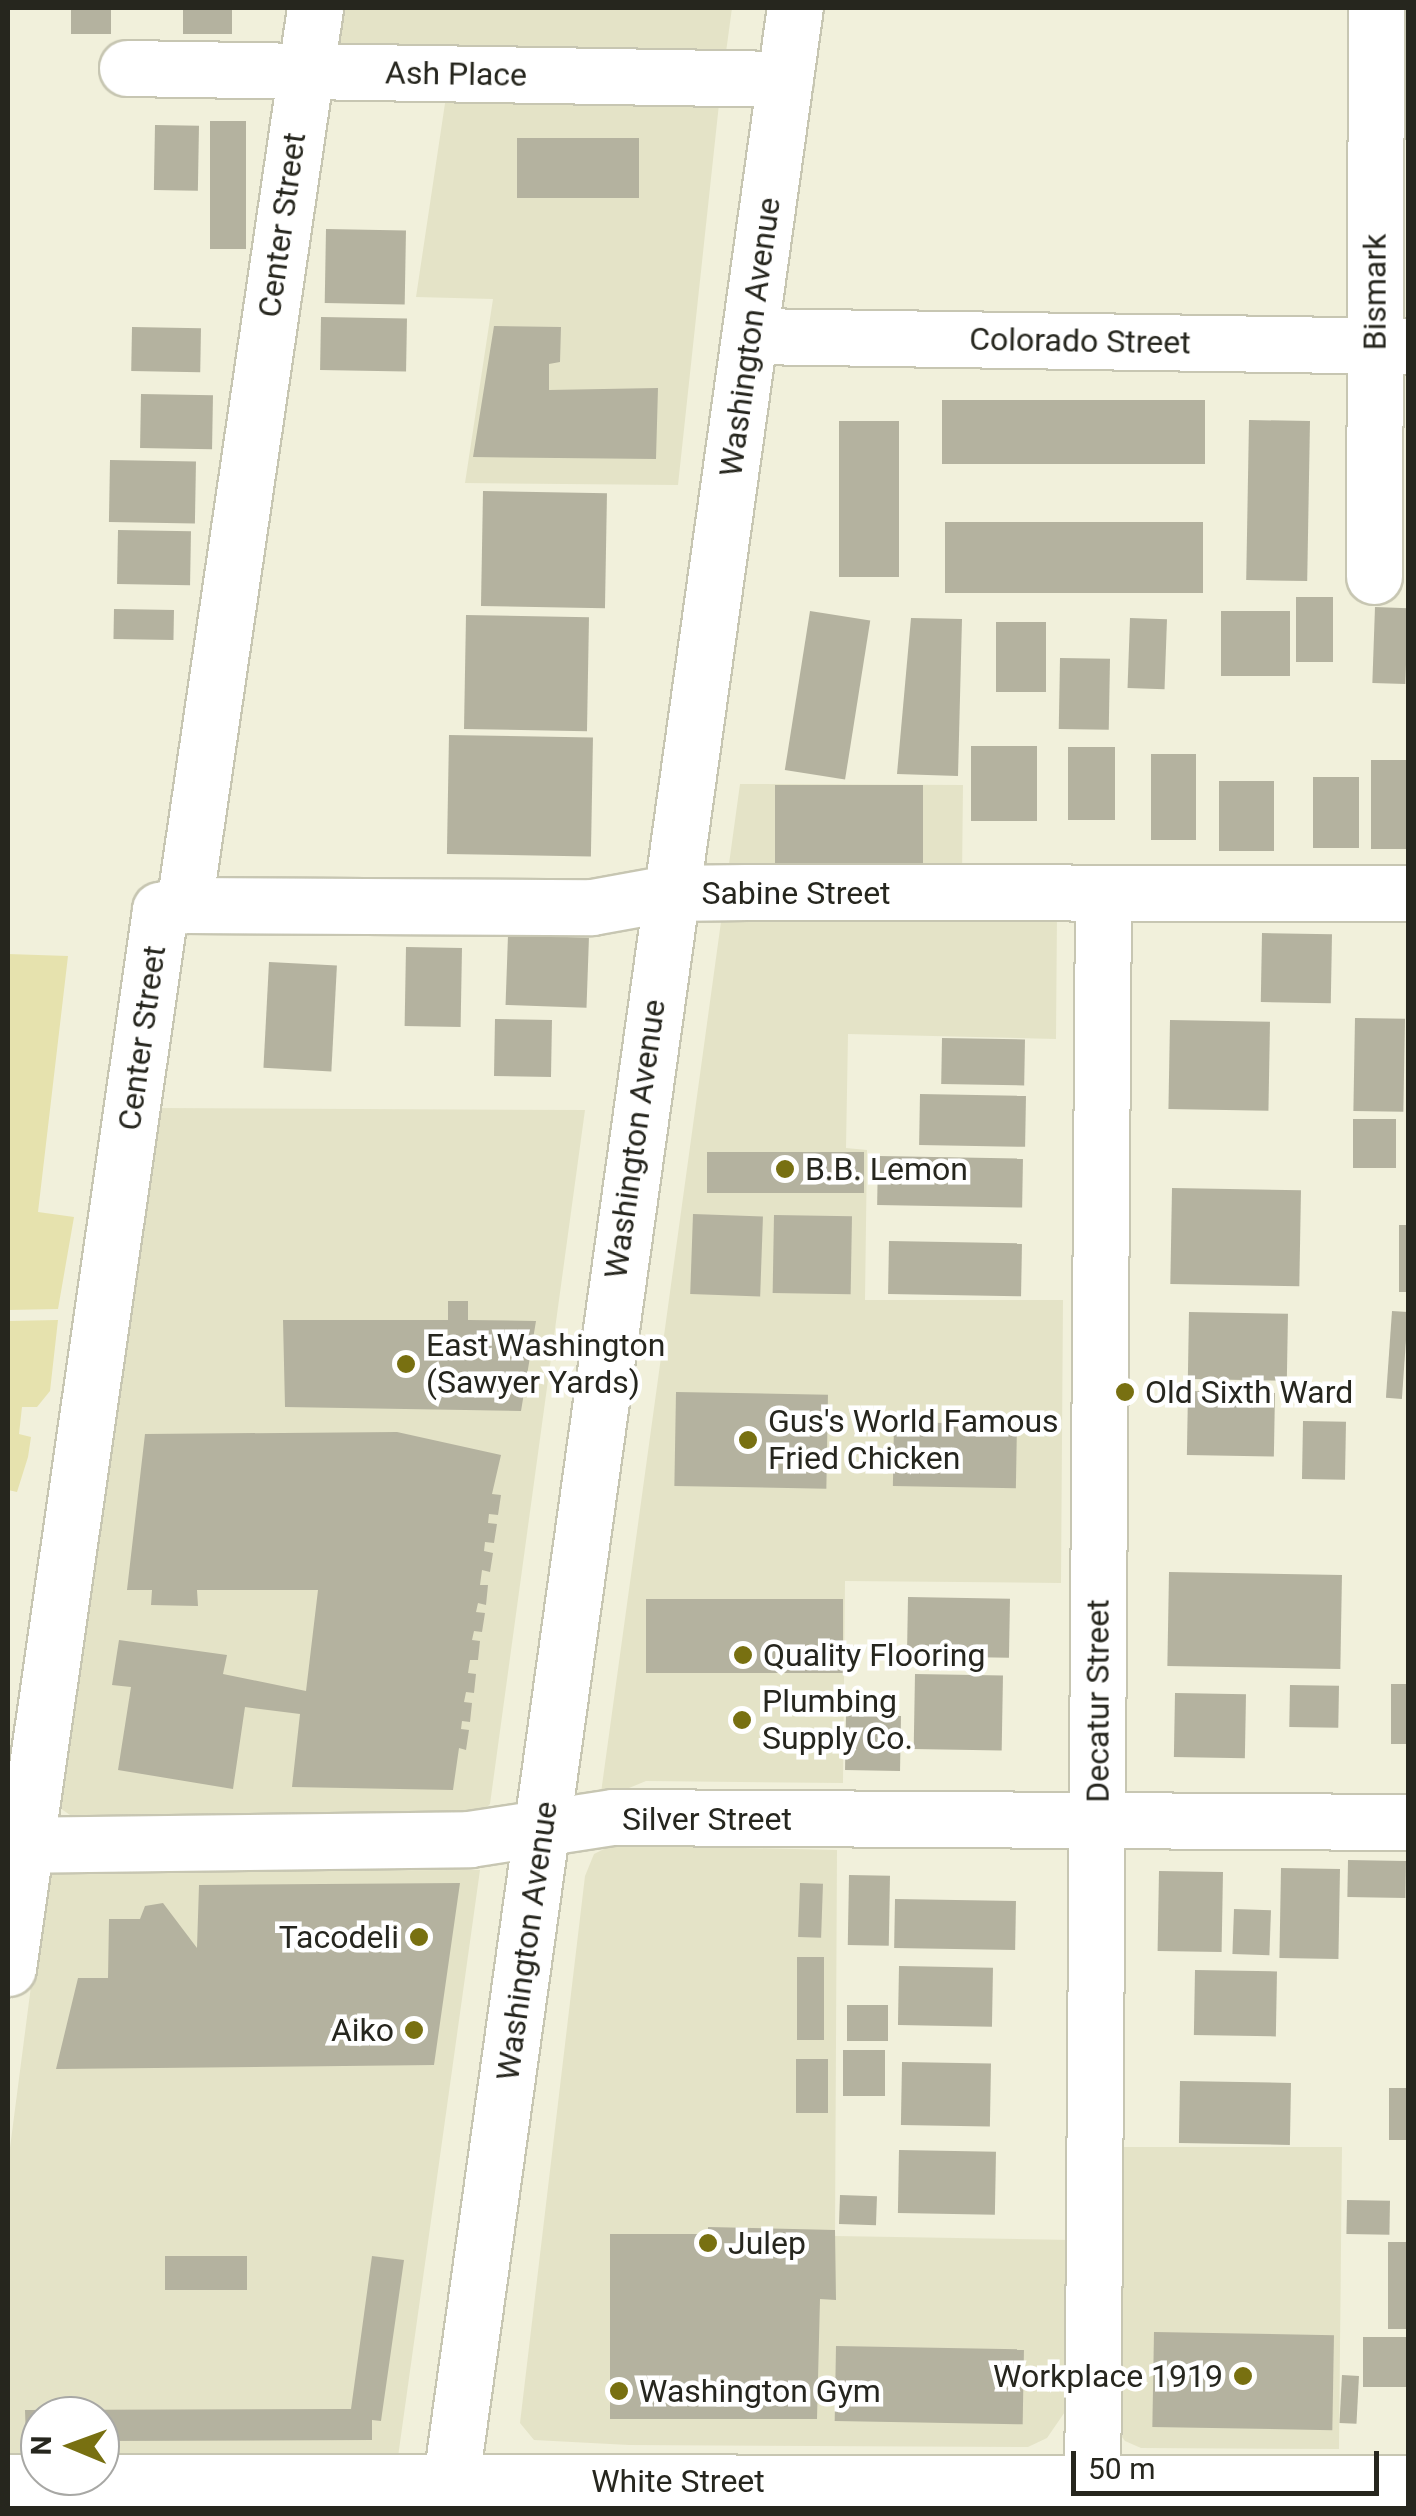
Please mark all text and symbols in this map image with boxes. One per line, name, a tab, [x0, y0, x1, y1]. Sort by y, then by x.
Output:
street label: Ash Place	[385, 54, 527, 94]
street label: Center Street	[250, 130, 314, 320]
street label: Washington Avenue	[711, 195, 789, 479]
street label: Bismark	[1356, 234, 1394, 350]
street label: Colorado Street	[969, 320, 1191, 362]
street label: Sabine Street	[701, 874, 891, 912]
street label: Center Street	[110, 943, 174, 1133]
street label: Washington Avenue	[596, 997, 674, 1281]
place label: B.B. Lemon	[805, 1150, 968, 1188]
marker: B.B. Lemon	[774, 1158, 796, 1180]
place label: East Washington (Sawyer Yards)	[426, 1327, 665, 1402]
marker: East Washington (Sawyer Yards)	[395, 1353, 417, 1375]
place label: Old Sixth Ward	[1145, 1373, 1353, 1411]
marker: Old Sixth Ward	[1114, 1381, 1136, 1403]
place label: Gus's World Famous Fried Chicken	[768, 1403, 1059, 1478]
marker: Gus's World Famous Fried Chicken	[737, 1429, 759, 1451]
street label: Decatur Street	[1079, 1599, 1117, 1803]
place label: Quality Flooring	[763, 1636, 985, 1674]
marker: Quality Flooring	[732, 1644, 754, 1666]
place label: Plumbing Supply Co.	[762, 1683, 913, 1758]
marker: Plumbing Supply Co.	[731, 1709, 753, 1731]
street label: Washington Avenue	[488, 1799, 566, 2083]
street label: Silver Street	[622, 1800, 792, 1838]
place label: Tacodeli	[279, 1918, 399, 1956]
marker: Tacodeli	[408, 1926, 430, 1948]
place label: Aiko	[331, 2011, 394, 2049]
marker: Aiko	[403, 2019, 425, 2041]
place label: Julep	[728, 2224, 806, 2262]
marker: Julep	[697, 2232, 719, 2254]
place label: Workplace 1919	[993, 2357, 1223, 2395]
marker: Workplace 1919	[1232, 2365, 1254, 2387]
place label: Washington Gym	[639, 2372, 881, 2410]
marker: Washington Gym	[608, 2380, 630, 2402]
north arrow	[20, 2396, 120, 2496]
scale bar	[1076, 2431, 1384, 2493]
text: N	[25, 2435, 58, 2456]
text: 50 m	[1088, 2451, 1155, 2486]
street label: White Street	[591, 2462, 765, 2500]

